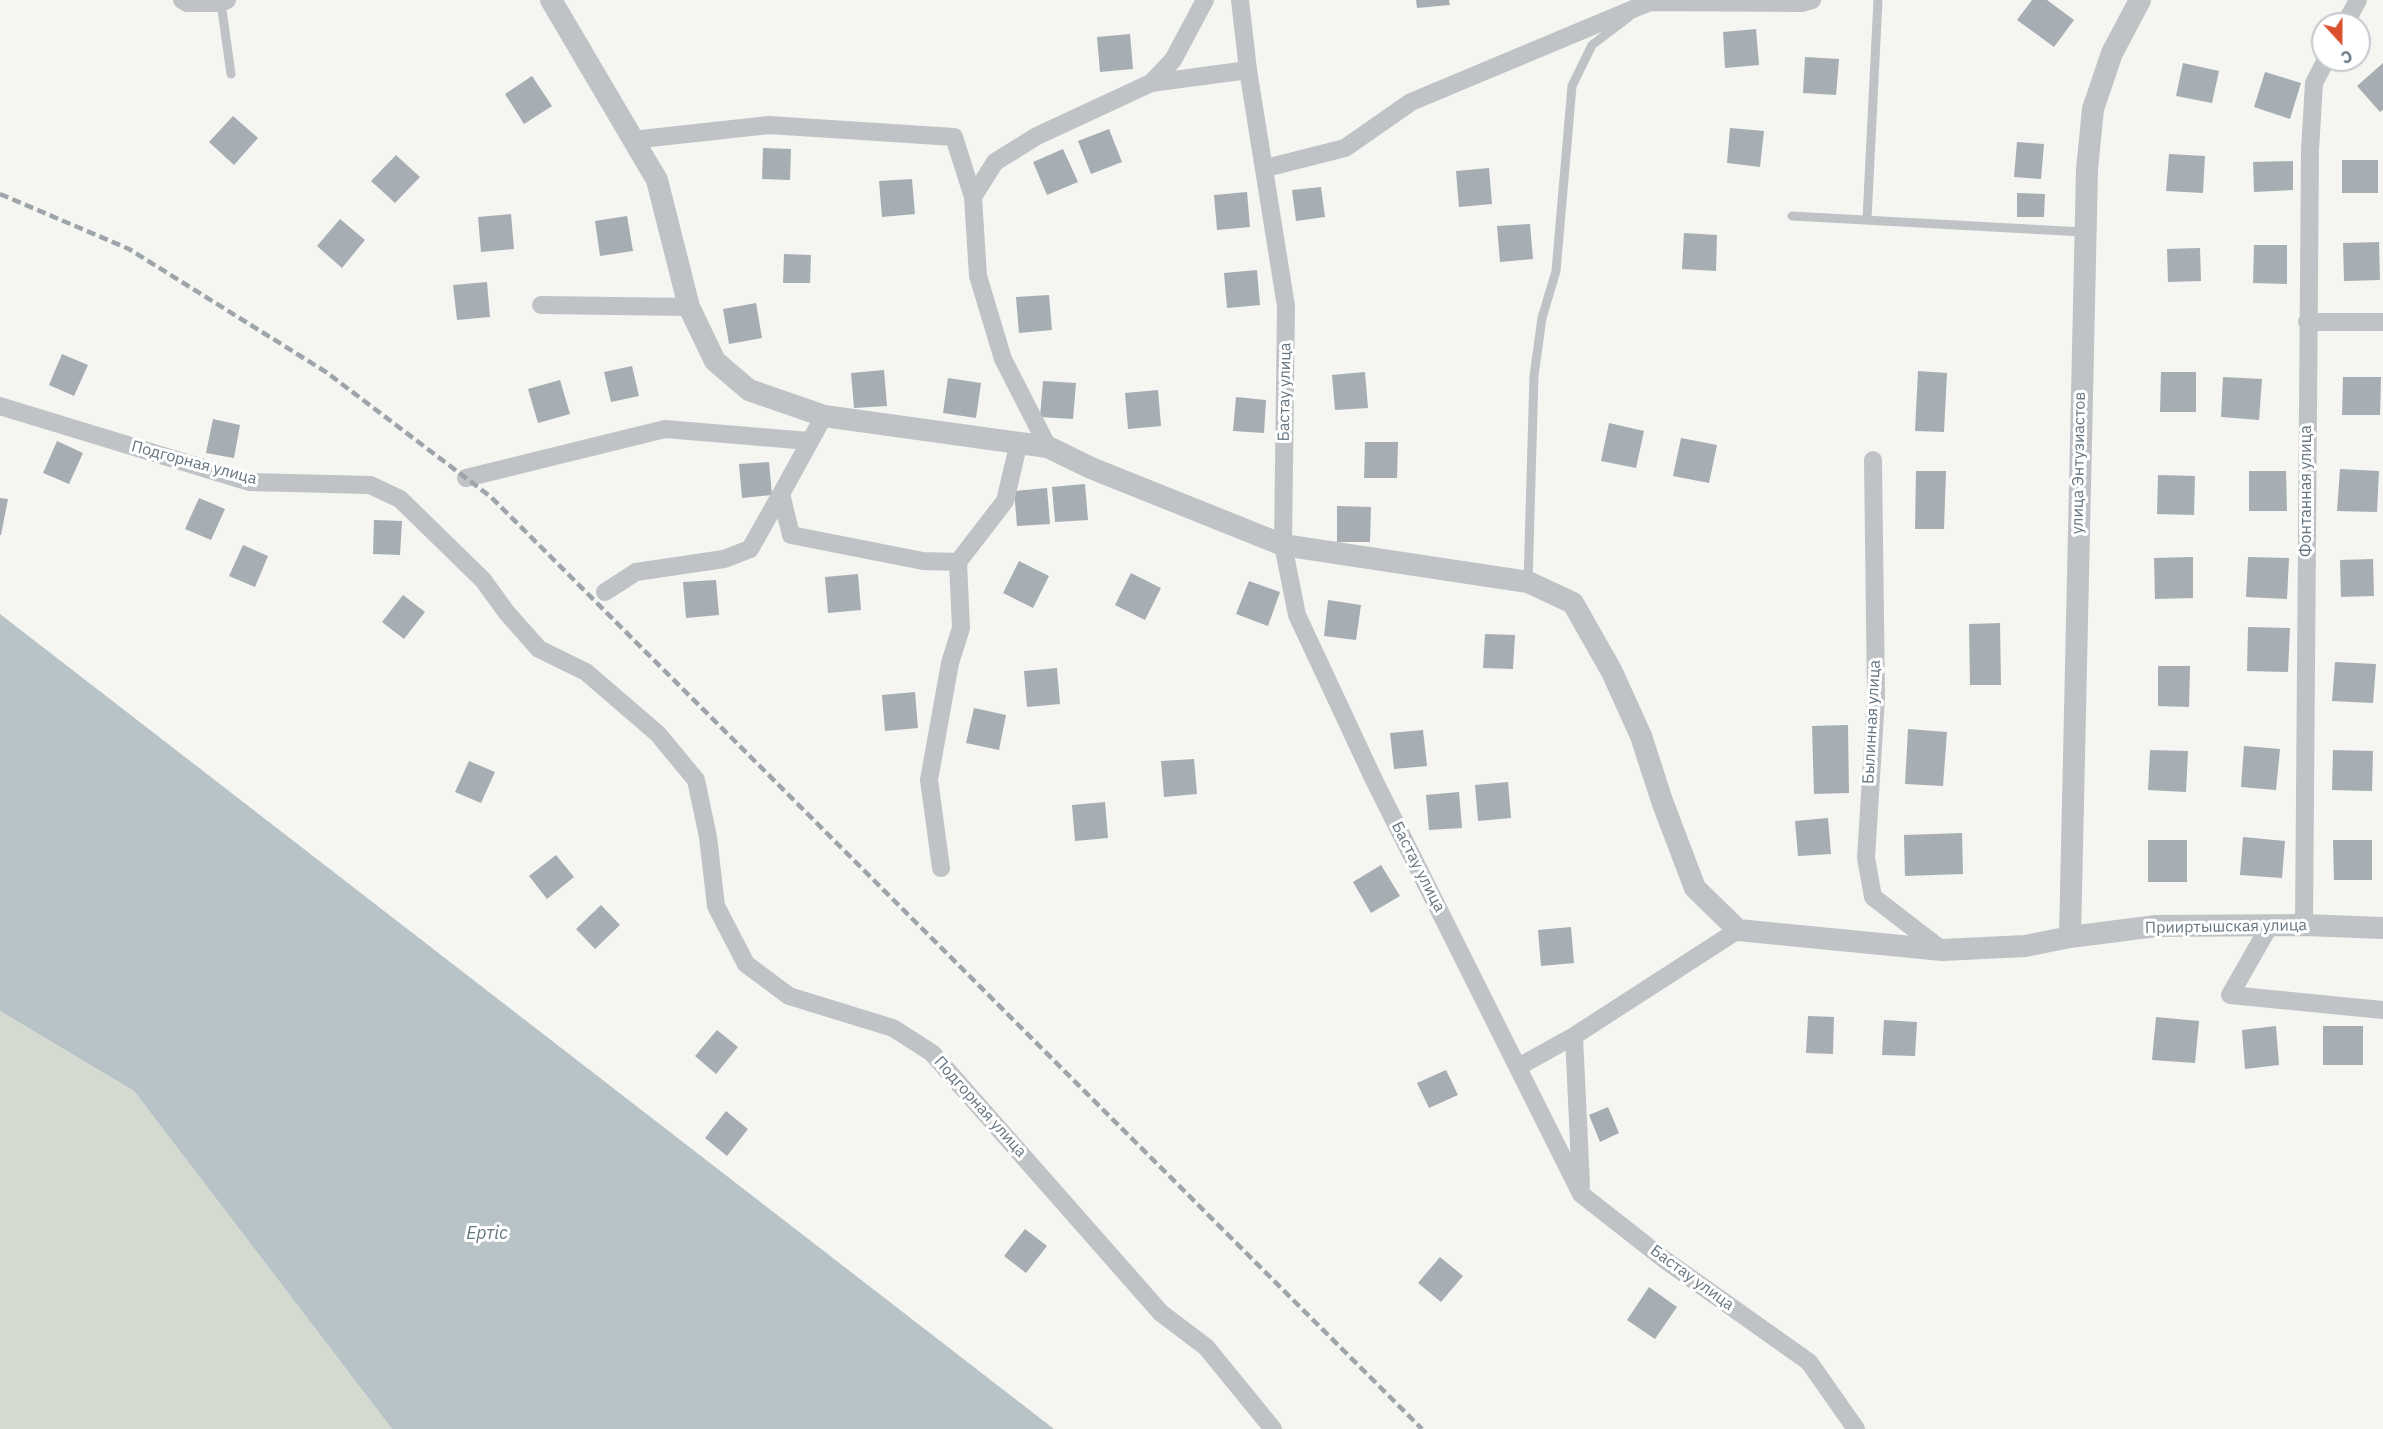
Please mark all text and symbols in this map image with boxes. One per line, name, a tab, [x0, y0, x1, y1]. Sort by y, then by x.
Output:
north arrow	[2311, 12, 2371, 72]
text: С	[2338, 46, 2355, 68]
street label: Бастау улица	[1275, 342, 1295, 442]
street label: улица Энтузиастов	[2068, 392, 2090, 534]
street label: Фонтанная улица	[2296, 425, 2316, 557]
street label: Подгорная улица	[129, 437, 259, 489]
street label: Былинная улица	[1859, 659, 1885, 785]
street label: Бастау улица	[1387, 819, 1449, 915]
street label: Прииртышская улица	[2145, 916, 2307, 938]
street label: Подгорная улица	[930, 1053, 1030, 1161]
water label: Ертіс	[466, 1223, 508, 1245]
street label: Бастау улица	[1646, 1241, 1738, 1315]

